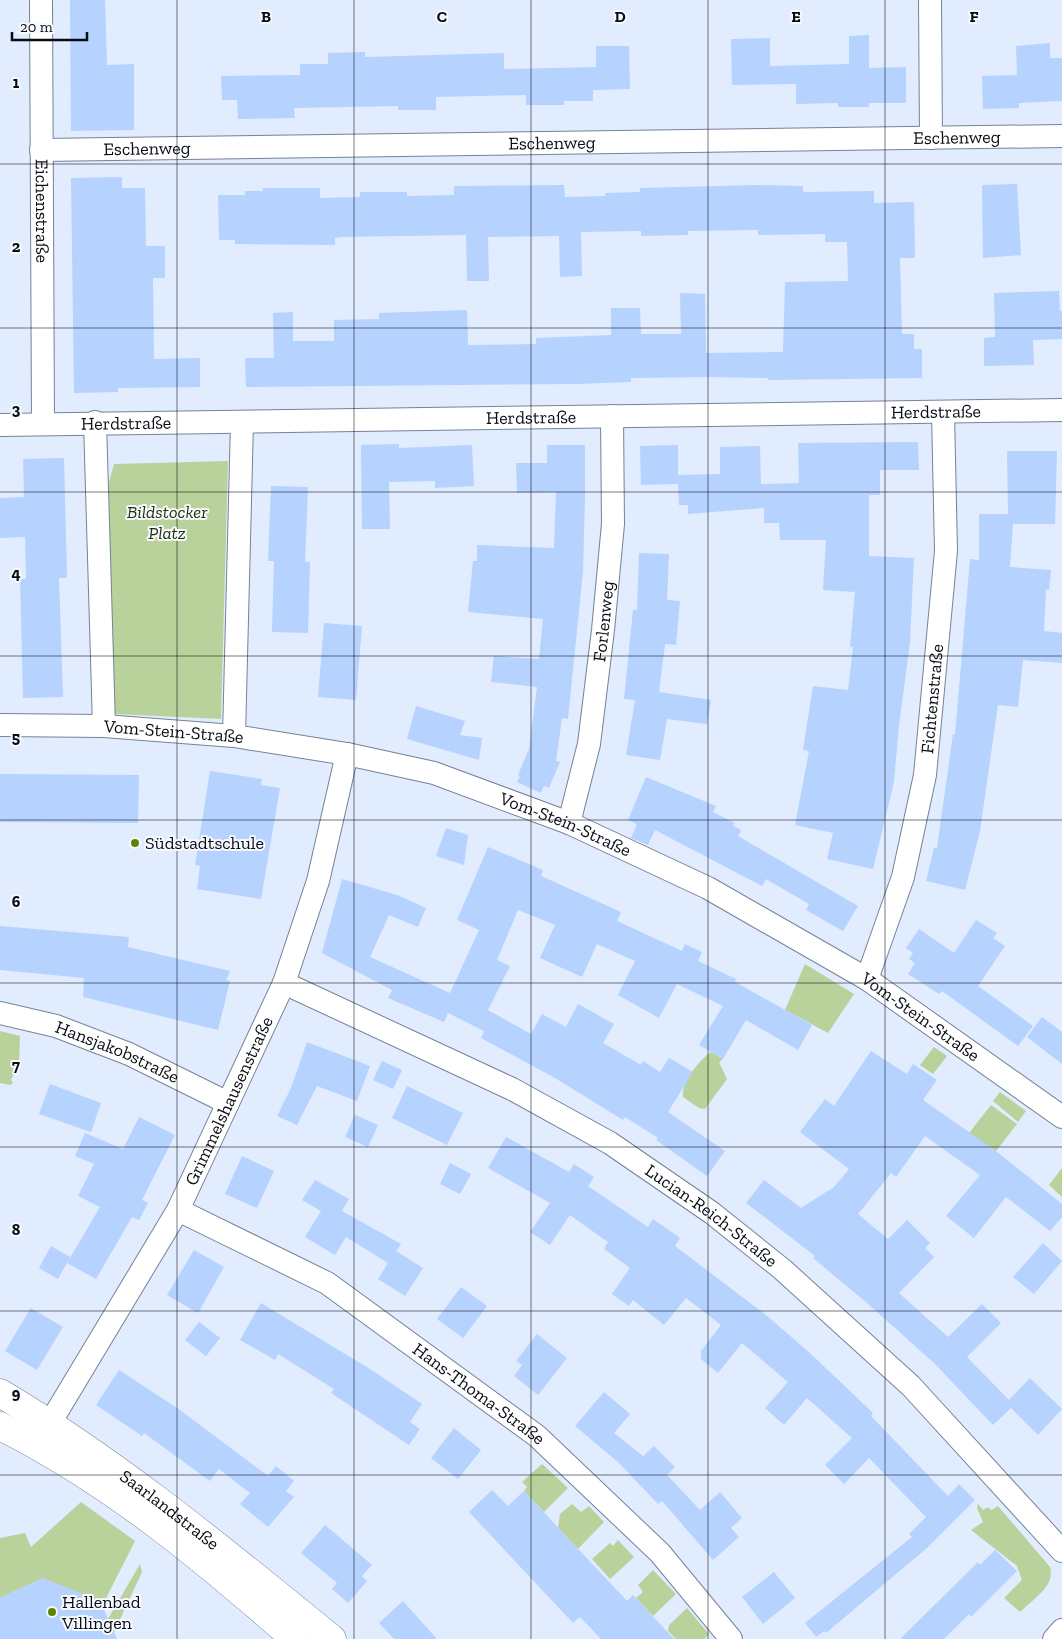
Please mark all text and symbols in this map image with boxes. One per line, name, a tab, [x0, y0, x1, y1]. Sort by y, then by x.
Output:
text: B	[261, 7, 271, 26]
text: C	[437, 7, 447, 26]
text: D	[614, 7, 626, 26]
text: E	[791, 7, 801, 26]
text: F	[969, 7, 979, 26]
scale bar	[12, 10, 88, 42]
text: 20 m	[20, 18, 53, 36]
text: 1	[13, 73, 20, 92]
street label: Eschenweg	[913, 126, 1001, 149]
street label: Eschenweg	[508, 131, 596, 155]
street label: Eschenweg	[103, 137, 191, 160]
street label: Eichenstraße	[31, 159, 53, 263]
text: 2	[12, 237, 21, 256]
text: 3	[12, 400, 21, 419]
street label: Herdstraße	[891, 400, 981, 423]
street label: Herdstraße	[486, 406, 576, 429]
street label: Herdstraße	[81, 412, 171, 435]
park label: Bildstocker Platz	[127, 501, 208, 544]
text: 4	[11, 564, 21, 583]
street label: Forlenweg	[588, 580, 619, 663]
street label: Fichtenstraße	[916, 643, 948, 755]
street label: Vom-Stein-Straße	[102, 715, 245, 748]
text: 5	[12, 728, 20, 747]
street label: Vom-Stein-Straße	[496, 787, 635, 861]
place label: Südstadtschule	[145, 832, 264, 854]
marker: Südstadtschule	[129, 837, 141, 849]
text: 6	[12, 892, 21, 911]
street label: Vom-Stein-Straße	[856, 967, 984, 1066]
street label: Grimmelshausenstraße	[180, 1013, 278, 1189]
street label: Hansjakobstraße	[52, 1016, 183, 1088]
text: 7	[12, 1056, 20, 1075]
street label: Lucian-Reich-Straße	[641, 1159, 782, 1272]
text: 8	[12, 1220, 21, 1239]
street label: Hans-Thoma-Straße	[408, 1338, 550, 1449]
text: 9	[12, 1384, 21, 1403]
street label: Saarlandstraße	[115, 1465, 224, 1555]
place label: Hallenbad Villingen	[61, 1591, 141, 1634]
marker: Hallenbad Villingen	[46, 1606, 58, 1618]

